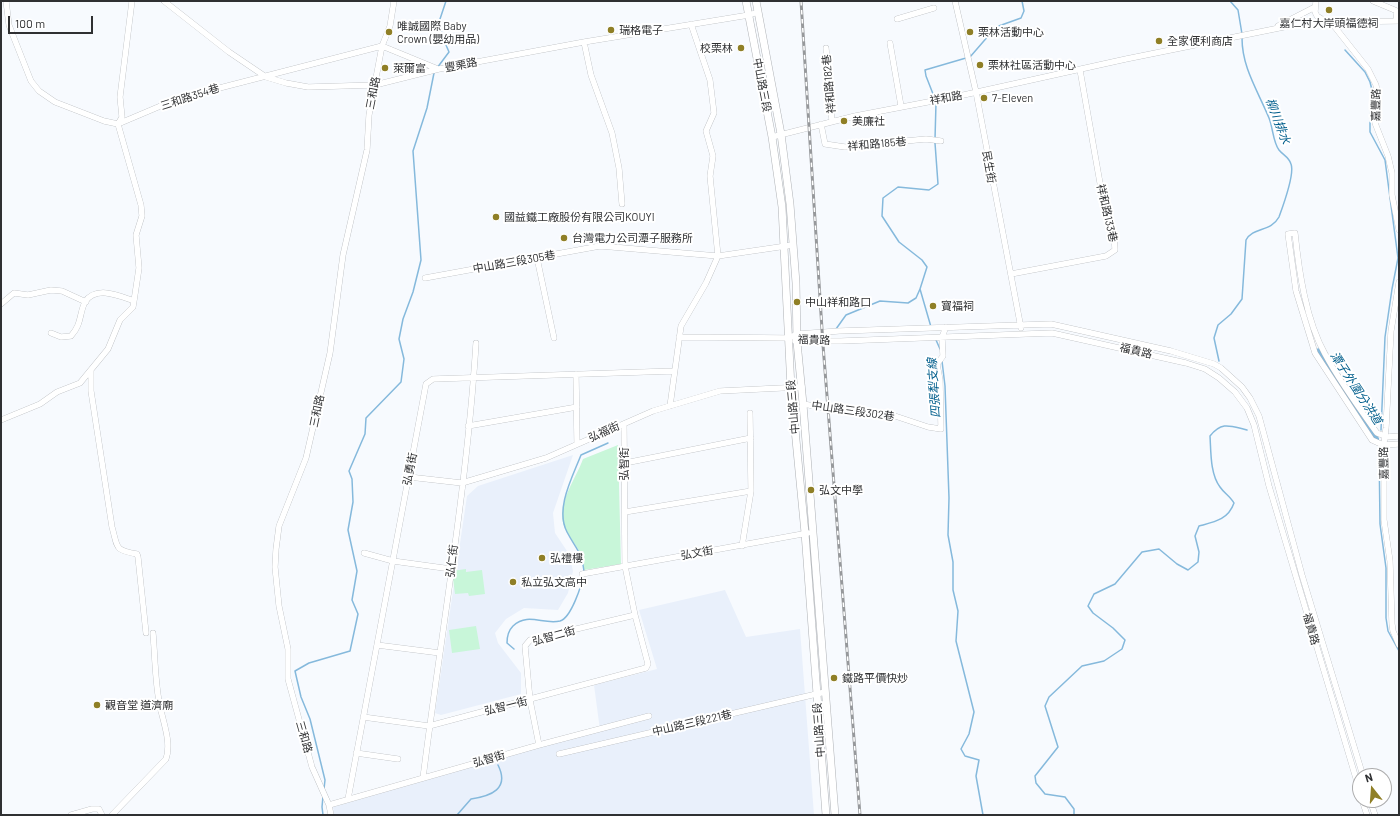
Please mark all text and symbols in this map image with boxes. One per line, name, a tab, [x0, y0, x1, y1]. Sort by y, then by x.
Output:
marker: 嘉仁村大岸頭福德祠	[1324, 5, 1334, 15]
scale bar	[10, 8, 95, 34]
text: 100 m	[15, 16, 45, 30]
place label: 嘉仁村大岸頭福德祠	[1280, 16, 1378, 30]
place label: 唯誠國際 Baby Crown (嬰幼用品)	[397, 19, 479, 45]
place label: 瑞格電子	[619, 23, 663, 37]
marker: 瑞格電子	[606, 25, 616, 35]
place label: 栗林活動中心	[978, 25, 1044, 39]
marker: 唯誠國際 Baby Crown (嬰幼用品)	[384, 27, 394, 37]
marker: 栗林活動中心	[965, 27, 975, 37]
place label: 全家便利商店	[1167, 34, 1233, 48]
marker: 全家便利商店	[1154, 36, 1164, 46]
place label: 校栗林	[700, 41, 733, 55]
marker: 校栗林	[736, 43, 746, 53]
street label: 祥和路182巷	[820, 54, 838, 114]
street label: 豐栗路	[444, 55, 478, 75]
street label: 中山路三段	[750, 57, 774, 113]
place label: 栗林社區活動中心	[988, 58, 1076, 72]
marker: 栗林社區活動中心	[975, 60, 985, 70]
place label: 萊爾富	[393, 61, 426, 75]
marker: 萊爾富	[380, 63, 390, 73]
street label: 三和路	[363, 76, 383, 110]
street label: 三和路354巷	[159, 81, 221, 113]
street label: 嘉豐路	[1369, 88, 1383, 122]
street label: 祥和路	[929, 89, 963, 107]
place label: 7-Eleven	[992, 91, 1033, 105]
marker: 7-Eleven	[979, 93, 989, 103]
water label: 柳川排水	[1263, 96, 1293, 146]
place label: 美廉社	[852, 114, 885, 128]
marker: 美廉社	[839, 116, 849, 126]
street label: 祥和路185巷	[847, 135, 907, 153]
street label: 民生街	[980, 150, 998, 184]
street label: 祥和路133巷	[1094, 183, 1120, 243]
place label: 國益鐵工廠股份有限公司KOUYI	[504, 210, 655, 224]
marker: 國益鐵工廠股份有限公司KOUYI	[491, 212, 501, 222]
place label: 台灣電力公司潭子服務所	[572, 231, 693, 245]
marker: 台灣電力公司潭子服務所	[559, 233, 569, 243]
street label: 中山路三段305巷	[472, 248, 556, 276]
place label: 中山祥和路口	[805, 295, 871, 309]
marker: 中山祥和路口	[792, 297, 802, 307]
place label: 寶福祠	[941, 299, 974, 313]
marker: 寶福祠	[928, 301, 938, 311]
street label: 福貴路	[797, 333, 831, 347]
street label: 福貴路	[1118, 341, 1154, 361]
water label: 潭子外圍分洪道	[1327, 349, 1385, 427]
water label: 四張犁支線	[925, 358, 943, 418]
street label: 中山路三段	[784, 379, 802, 435]
street label: 三和路	[307, 393, 327, 429]
street label: 中山路三段302巷	[811, 399, 895, 423]
street label: 弘福街	[586, 419, 622, 445]
street label: 嘉豐路	[1377, 446, 1391, 480]
street label: 弘智街	[617, 448, 631, 480]
street label: 弘勇街	[400, 452, 420, 486]
place label: 弘文中學	[819, 483, 863, 497]
marker: 弘文中學	[806, 485, 816, 495]
street label: 弘仁街	[443, 544, 461, 578]
street label: 弘文街	[680, 544, 714, 562]
place label: 弘禮樓	[550, 551, 583, 565]
marker: 弘禮樓	[537, 553, 547, 563]
place label: 私立弘文高中	[521, 575, 587, 589]
marker: 私立弘文高中	[508, 577, 518, 587]
street label: 福貴路	[1300, 611, 1322, 647]
street label: 弘智二街	[531, 624, 577, 648]
place label: 鐵路平價快炒	[842, 671, 908, 685]
marker: 鐵路平價快炒	[829, 673, 839, 683]
street label: 弘智一街	[483, 694, 529, 718]
place label: 觀音堂 道濟廟	[105, 698, 173, 712]
marker: 觀音堂 道濟廟	[92, 700, 102, 710]
street label: 中山路三段	[810, 702, 828, 758]
street label: 中山路三段221巷	[651, 707, 733, 739]
street label: 三和路	[293, 719, 315, 755]
street label: 弘智街	[471, 748, 507, 770]
north arrow	[1352, 768, 1392, 808]
text: N	[1363, 770, 1374, 784]

